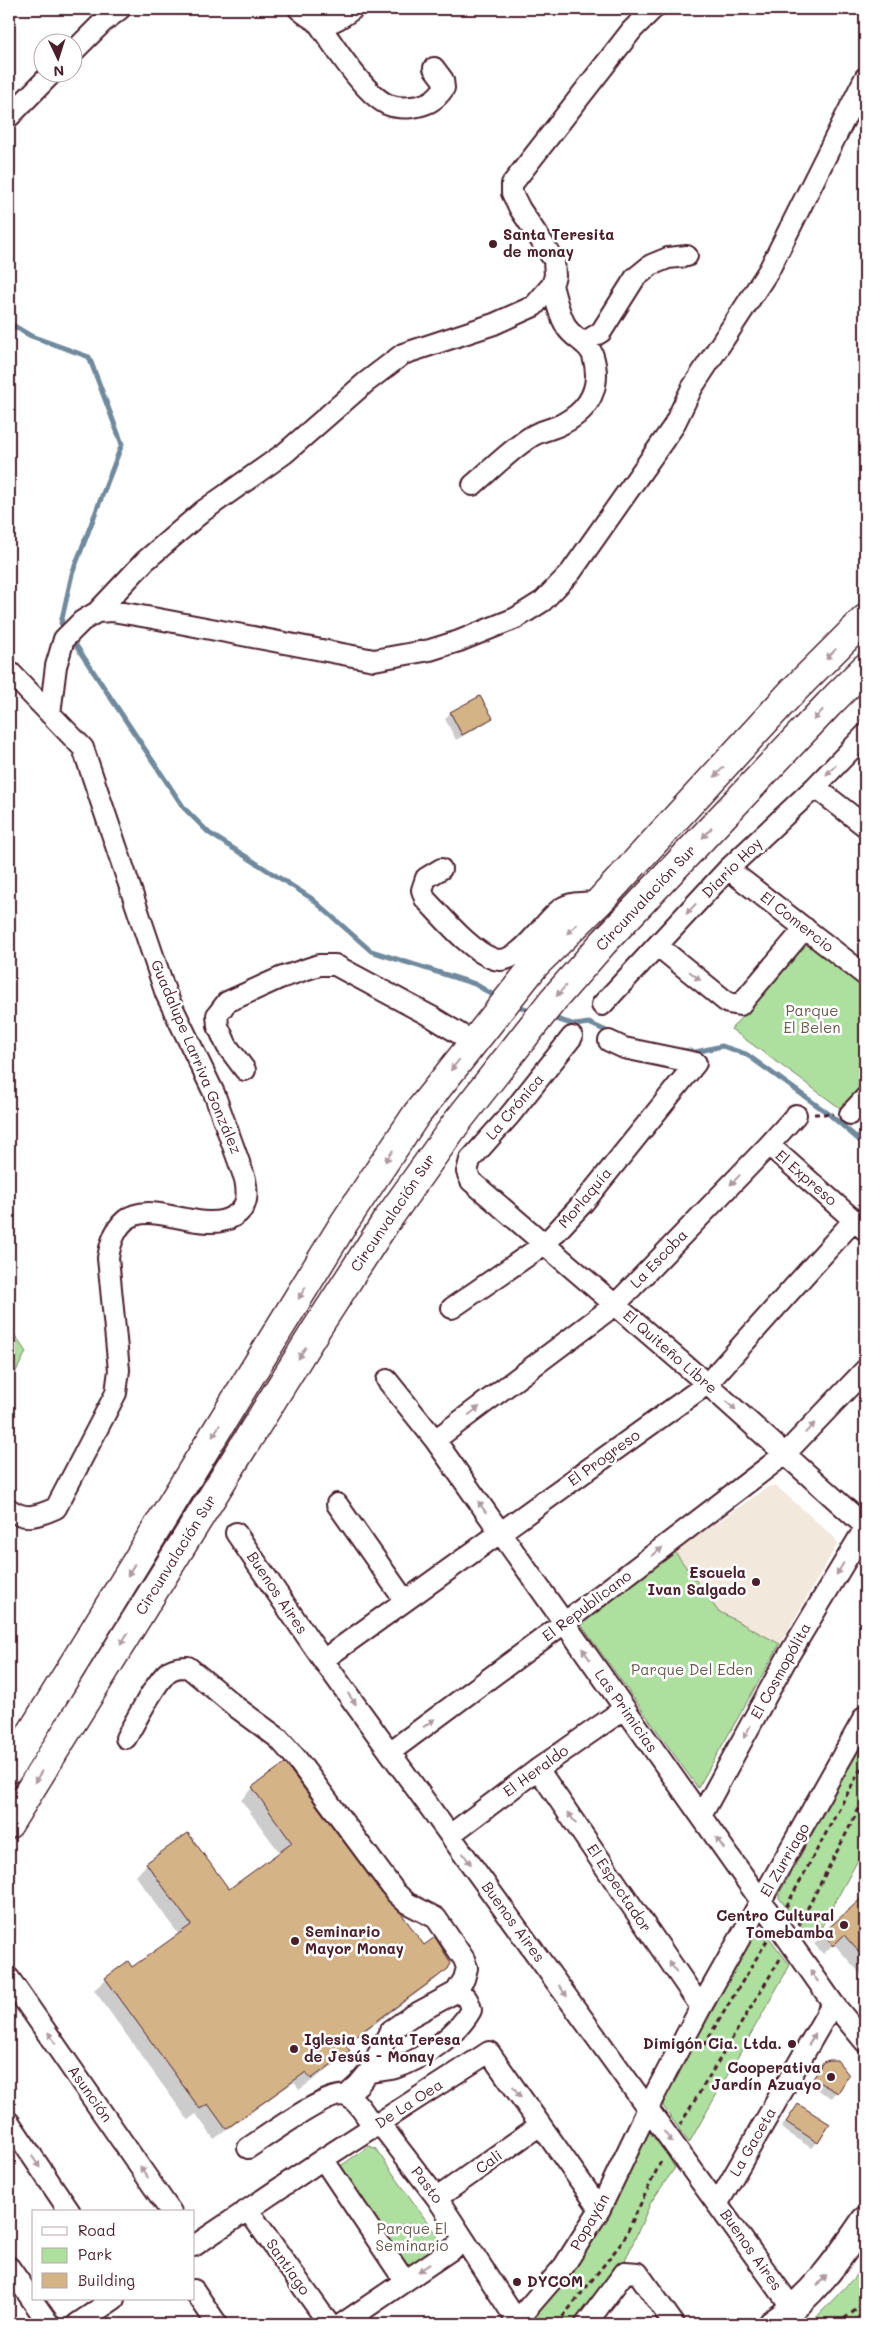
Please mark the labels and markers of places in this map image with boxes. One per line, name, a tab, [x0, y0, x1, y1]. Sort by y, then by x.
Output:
place label: Santa Teresita de monay	[503, 224, 615, 261]
marker: Santa Teresita de monay	[487, 238, 499, 250]
place label: Escuela Ivan Salgado	[648, 1562, 746, 1599]
marker: Escuela Ivan Salgado	[750, 1576, 762, 1588]
place label: Centro Cultural Tomebamba	[716, 1905, 834, 1942]
marker: Centro Cultural Tomebamba	[838, 1919, 850, 1931]
place label: Seminario Mayor Monay	[305, 1921, 404, 1958]
marker: Seminario Mayor Monay	[289, 1935, 301, 1947]
place label: Iglesia Santa Teresa de Jesús - Monay	[304, 2029, 461, 2066]
place label: Dimigón Cia. Ltda.	[643, 2033, 782, 2053]
marker: Dimigón Cia. Ltda.	[786, 2038, 798, 2050]
marker: Iglesia Santa Teresa de Jesús - Monay	[288, 2043, 300, 2055]
place label: Cooperativa Jardín Azuayo	[711, 2057, 821, 2094]
marker: Cooperativa Jardín Azuayo	[825, 2071, 837, 2083]
place label: DYCOM	[527, 2271, 583, 2291]
marker: DYCOM	[511, 2276, 523, 2288]

